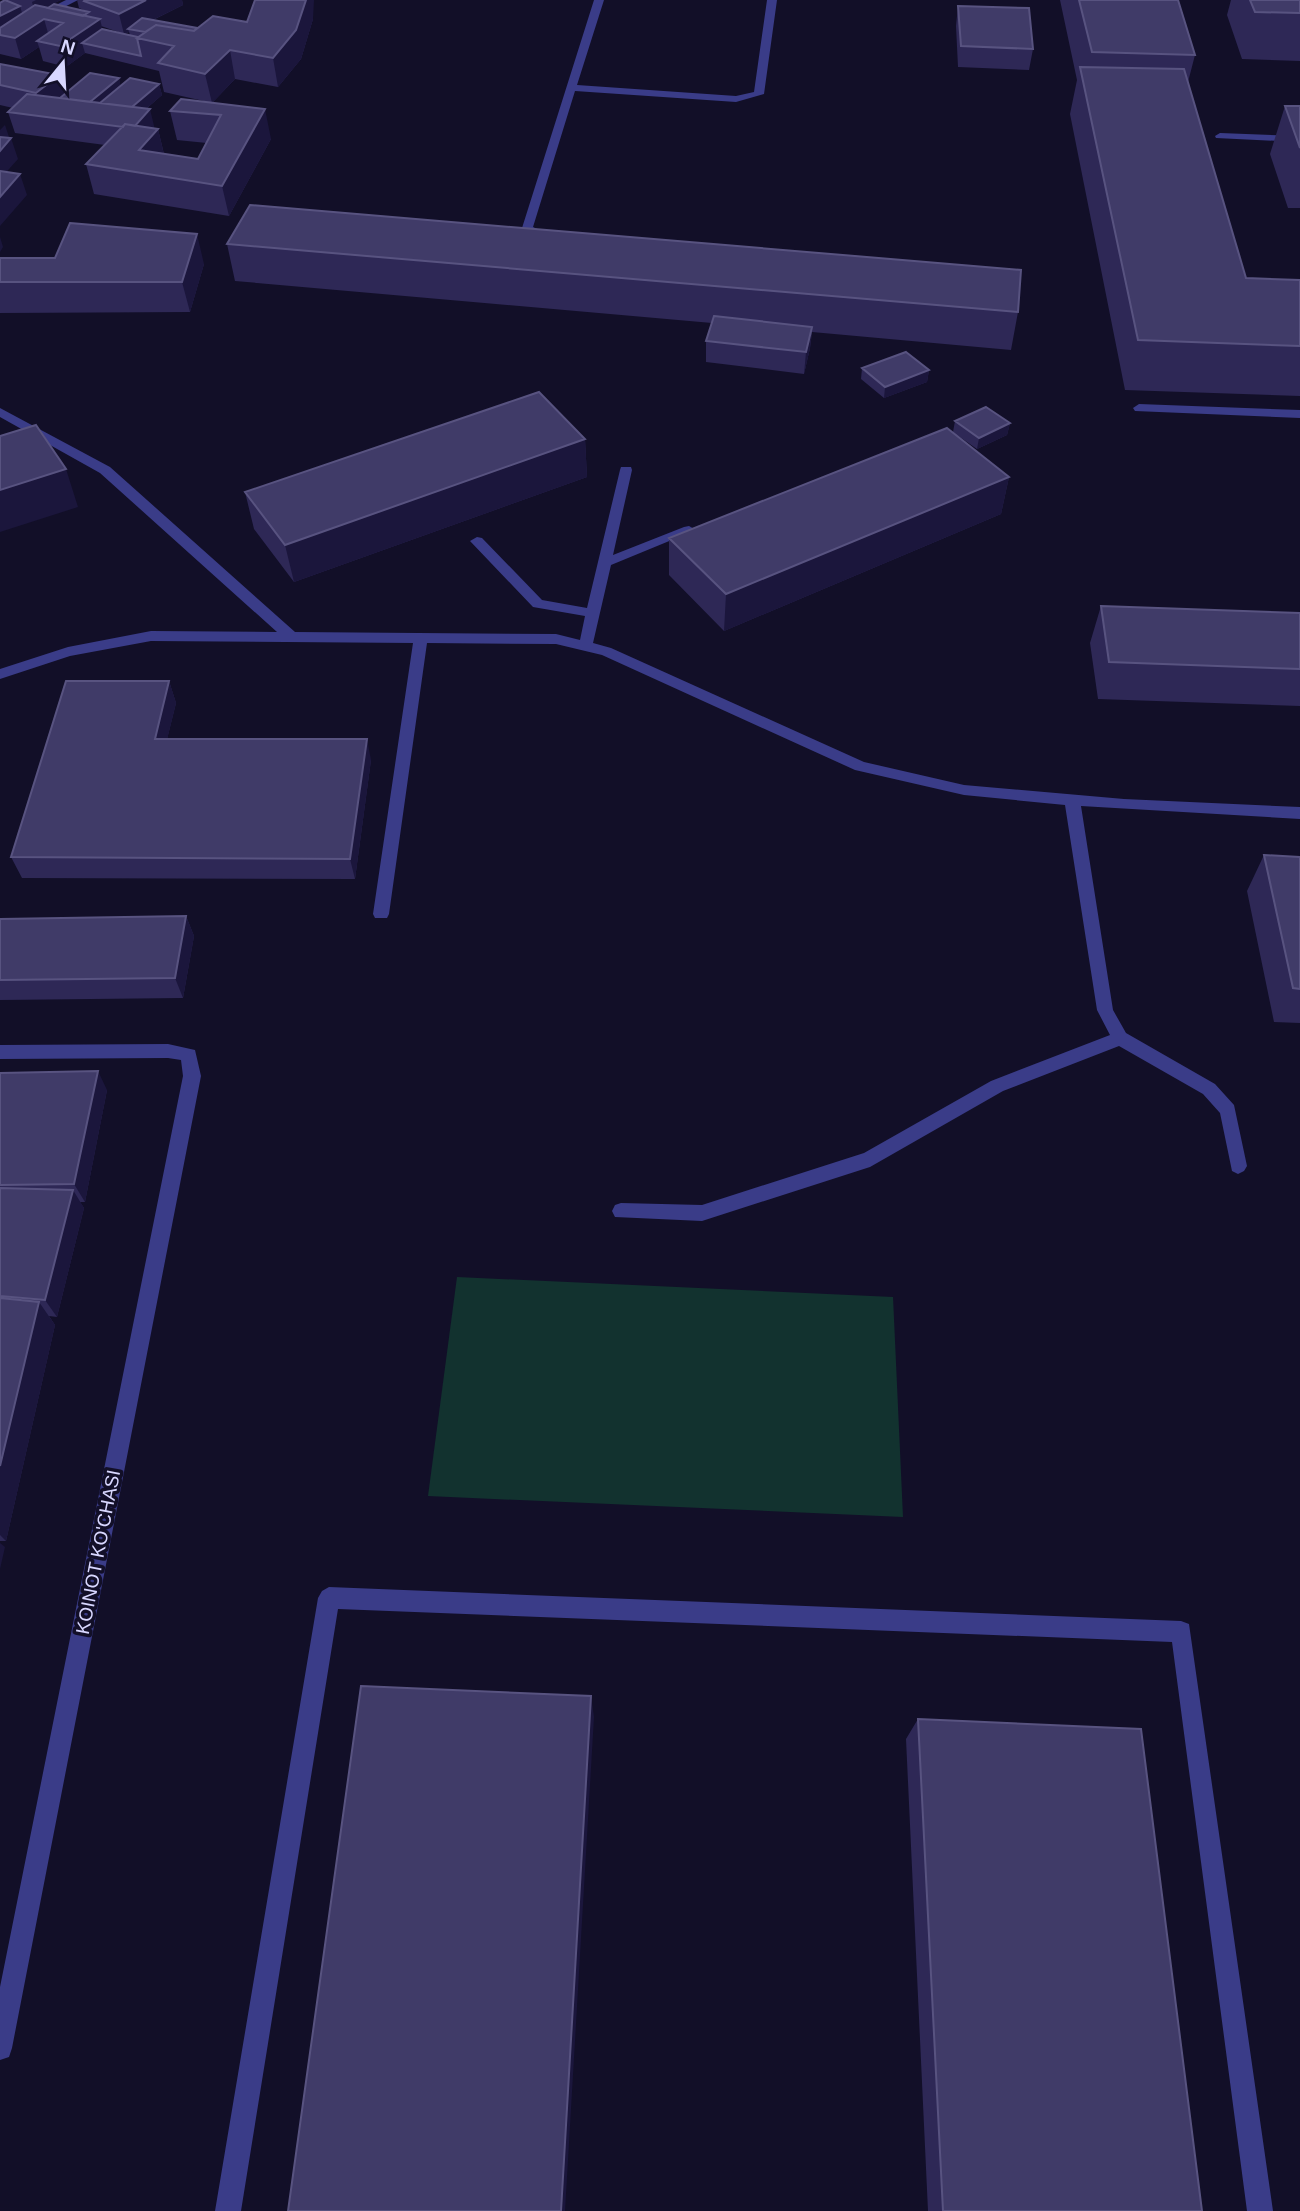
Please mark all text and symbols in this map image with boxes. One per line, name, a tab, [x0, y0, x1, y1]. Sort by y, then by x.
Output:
north arrow	[28, 28, 98, 98]
text: N	[58, 35, 78, 59]
street label: KOINOT KO'CHASI	[72, 1468, 124, 1636]

